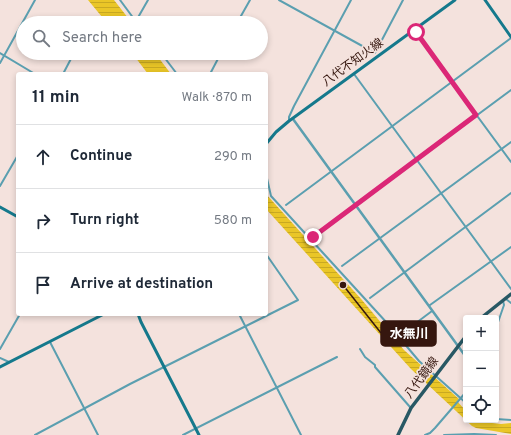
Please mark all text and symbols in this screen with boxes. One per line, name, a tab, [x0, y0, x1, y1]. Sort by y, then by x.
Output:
search box	[16, 16, 268, 60]
route start	[407, 23, 425, 41]
icon: search	[30, 27, 52, 49]
text: Search here	[62, 29, 142, 48]
street label: 八代不知火線	[319, 35, 387, 91]
text: 11 min	[32, 87, 80, 109]
text: Walk · 870 m	[182, 90, 252, 106]
icon: ahead	[32, 146, 54, 168]
text: Continue	[70, 147, 132, 166]
text: 290 m	[214, 149, 252, 165]
icon: right	[32, 210, 54, 232]
text: Turn right	[70, 211, 139, 230]
text: 580 m	[214, 213, 252, 229]
route end	[304, 228, 322, 246]
icon: arrive	[32, 274, 54, 296]
text: Arrive at destination	[70, 275, 213, 294]
map controls	[463, 315, 499, 423]
button: +	[463, 315, 499, 351]
callout: 水無川	[381, 321, 436, 346]
text: 水無川	[389, 326, 429, 343]
button: −	[463, 351, 499, 387]
street label: 八代鏡線	[401, 354, 443, 402]
button: locate	[463, 387, 499, 423]

